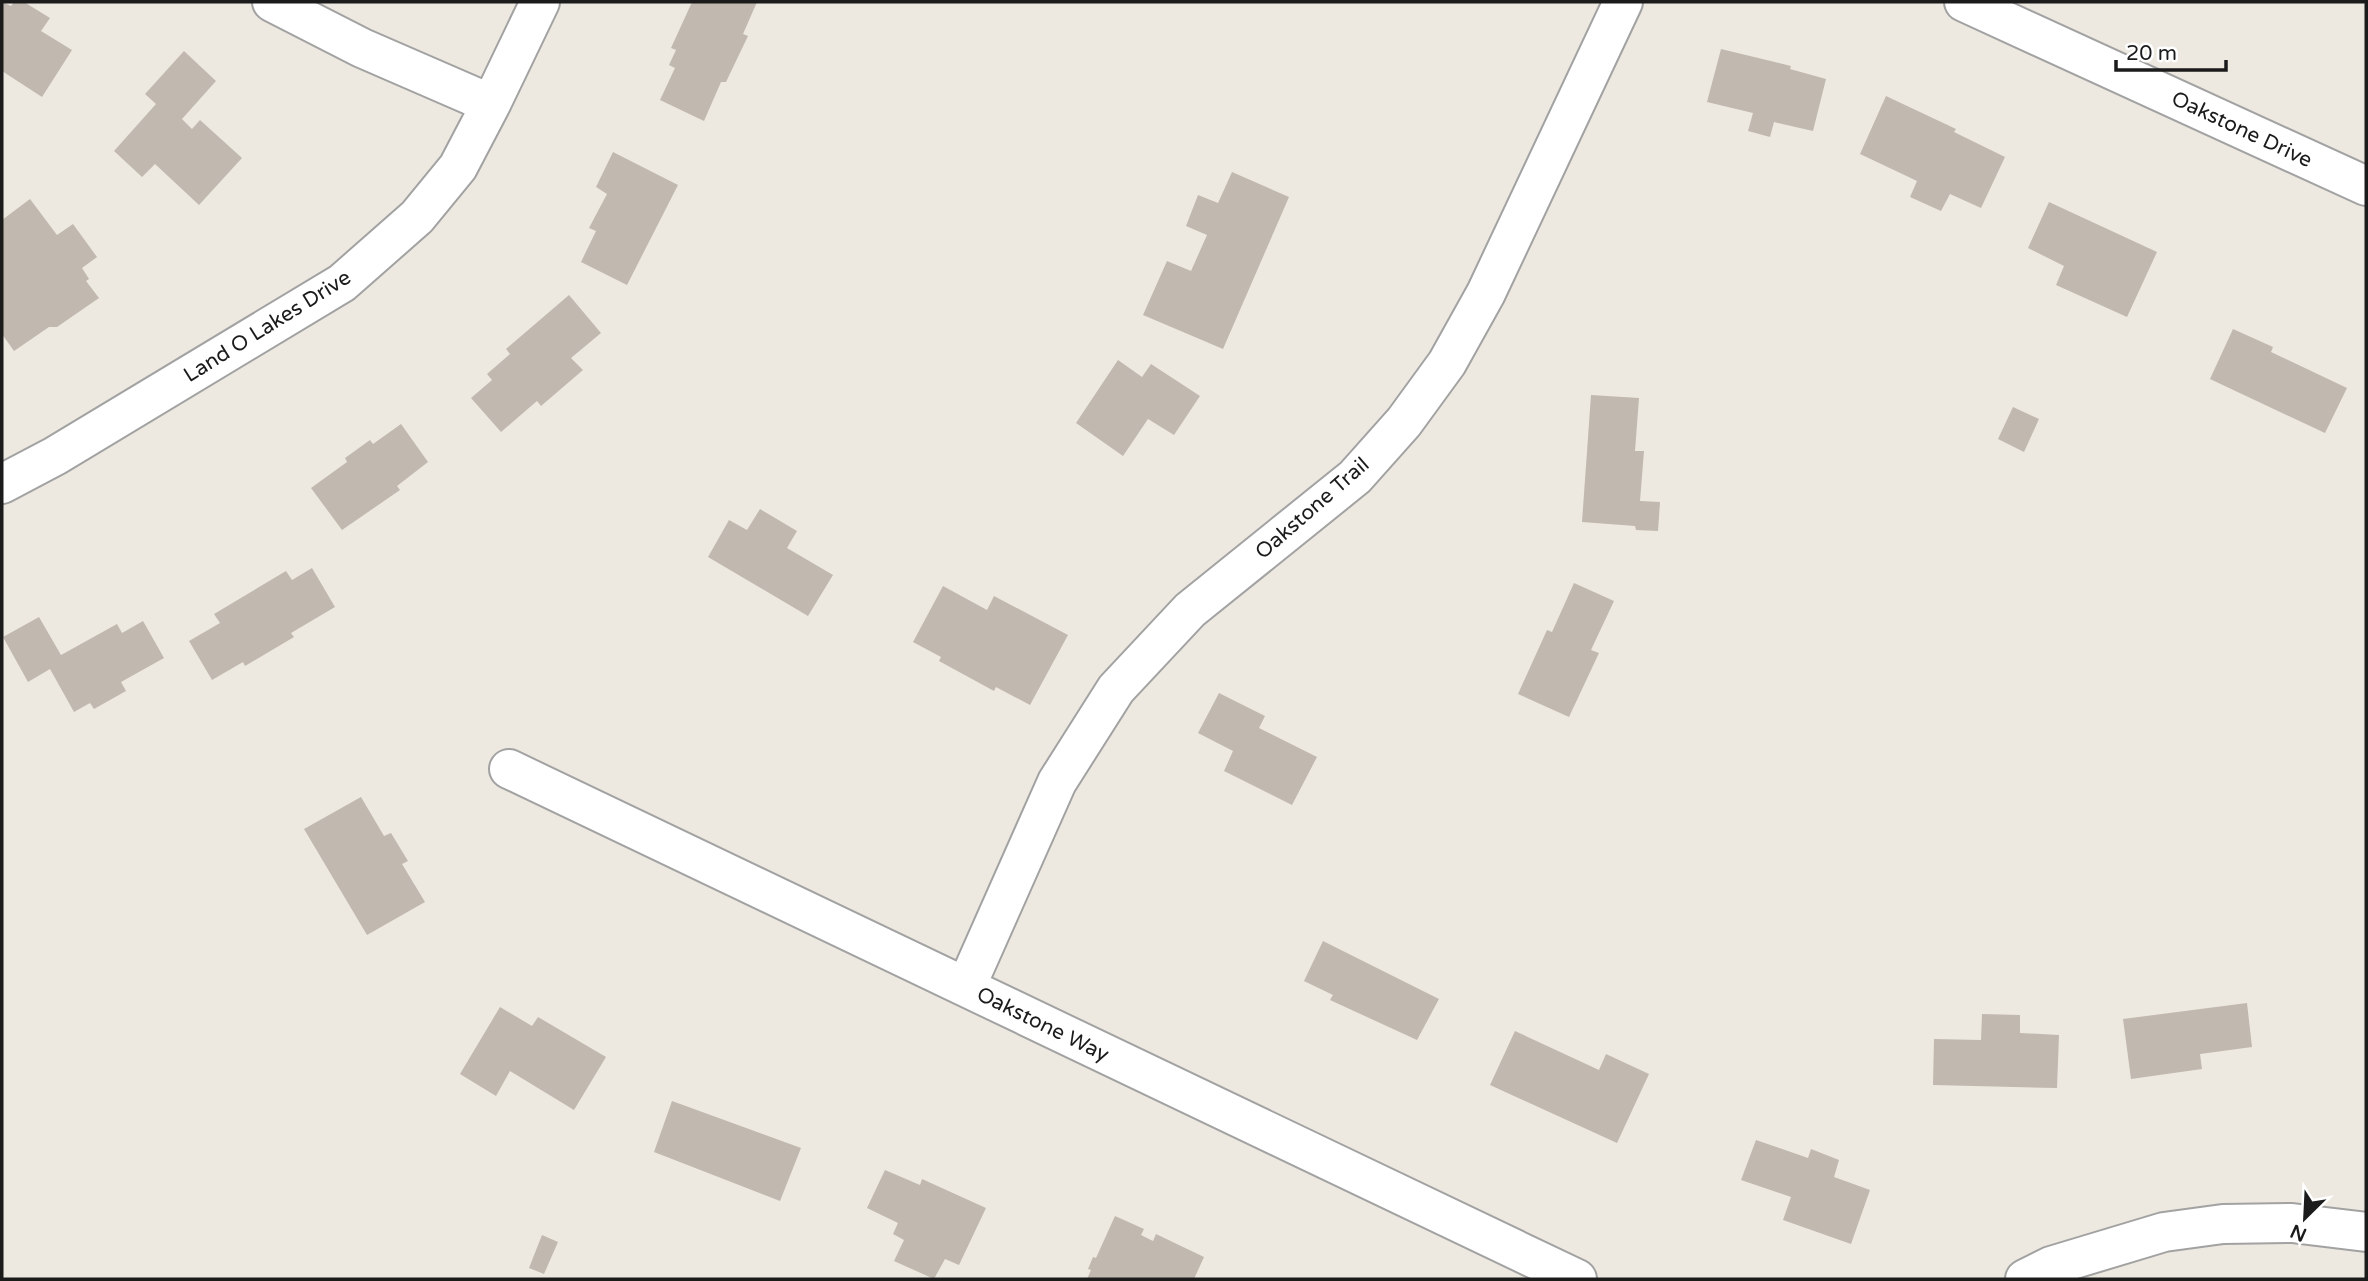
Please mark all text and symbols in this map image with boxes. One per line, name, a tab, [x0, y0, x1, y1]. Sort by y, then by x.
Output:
scale bar	[2116, 28, 2226, 72]
text: 20 m	[2126, 41, 2177, 66]
street label: Oakstone Drive	[2167, 86, 2316, 173]
street label: Land O Lakes Drive	[179, 265, 355, 388]
street label: Oakstone Trail	[1250, 452, 1374, 565]
street label: Oakstone Way	[973, 982, 1113, 1067]
north arrow	[2270, 1183, 2340, 1253]
text: N	[2287, 1219, 2310, 1246]

